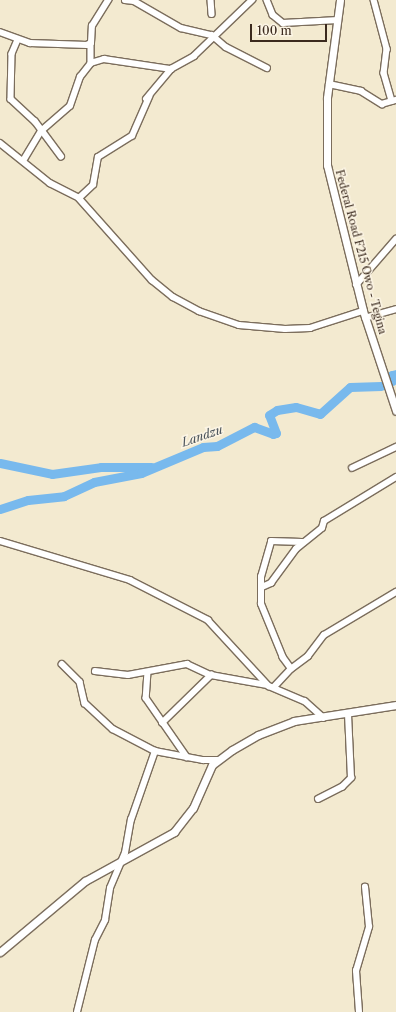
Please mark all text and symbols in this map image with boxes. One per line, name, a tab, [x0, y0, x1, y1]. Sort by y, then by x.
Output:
scale bar	[252, 16, 329, 42]
text: 100 m	[257, 23, 292, 38]
street label: Federal Road F215 Owo - Tegina	[333, 168, 389, 336]
water label: Landzu	[180, 422, 224, 450]

